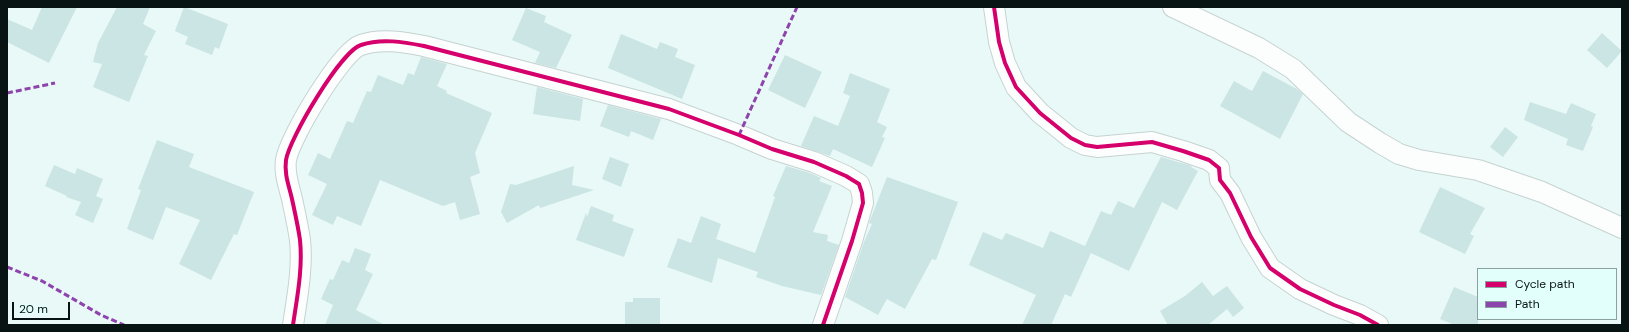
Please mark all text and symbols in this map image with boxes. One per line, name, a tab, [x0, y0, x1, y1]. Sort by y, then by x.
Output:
legend	[1477, 268, 1617, 320]
text: Cycle path	[1515, 276, 1575, 292]
scale bar	[14, 294, 72, 320]
text: Path	[1515, 296, 1540, 312]
text: 20 m	[19, 301, 48, 317]

